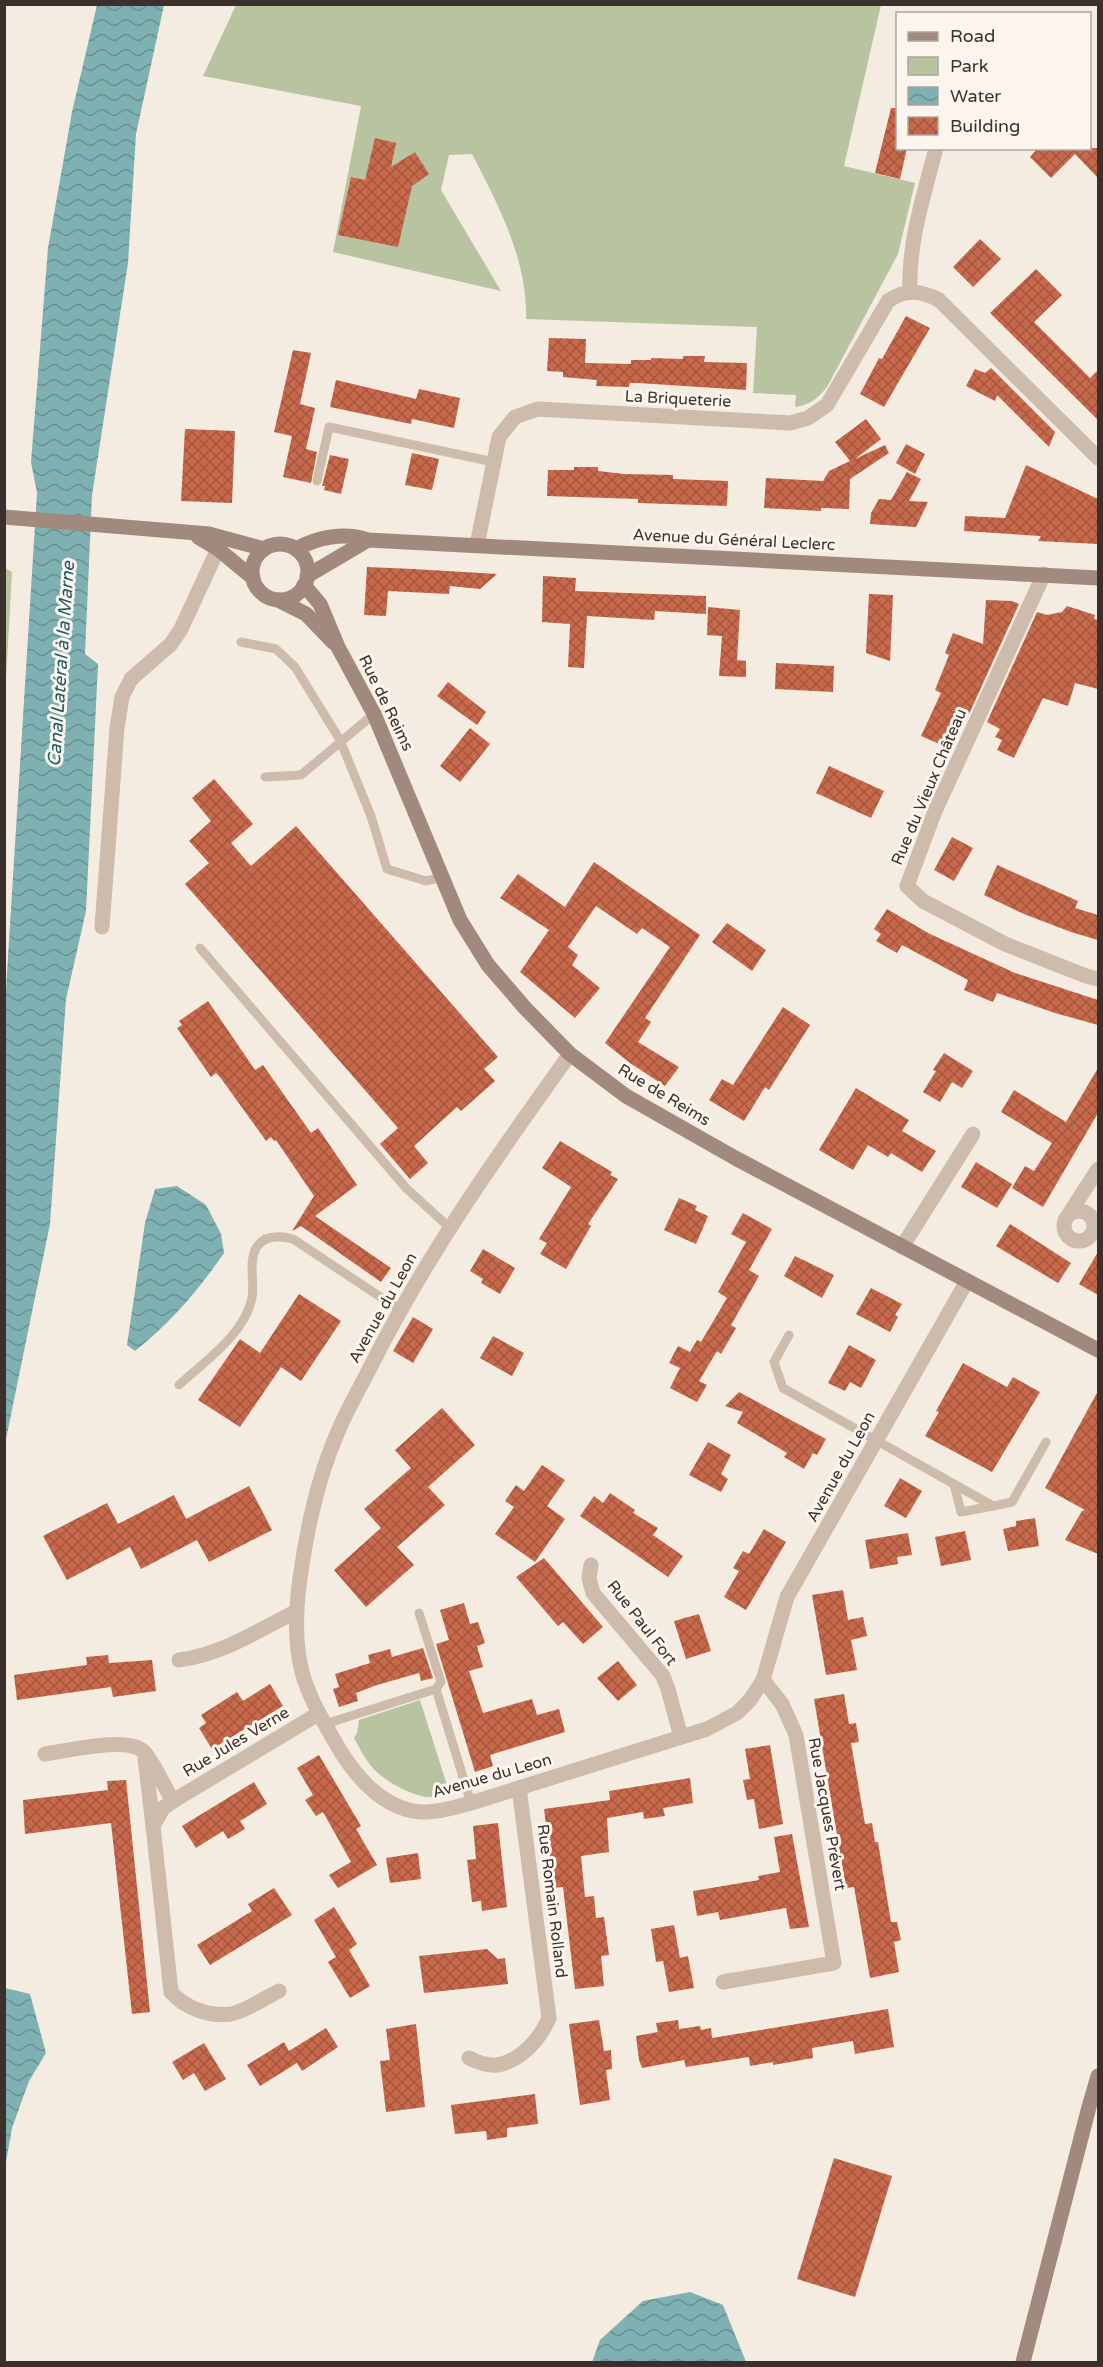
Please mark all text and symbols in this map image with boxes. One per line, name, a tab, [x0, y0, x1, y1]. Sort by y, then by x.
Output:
legend	[896, 12, 1091, 150]
text: Road	[950, 25, 995, 47]
text: Park	[950, 55, 989, 77]
text: Water	[950, 85, 1001, 107]
text: Building	[950, 115, 1020, 137]
street label: La Briqueterie	[624, 386, 732, 412]
street label: Avenue du Général Leclerc	[632, 525, 836, 555]
water label: Canal Latéral à la Marne	[43, 560, 79, 767]
street label: Rue de Reims	[354, 652, 418, 754]
street label: Rue du Vieux Château	[887, 706, 971, 868]
street label: Rue de Reims	[614, 1060, 714, 1130]
street label: Avenue du Leon	[344, 1249, 422, 1367]
street label: Avenue du Leon	[802, 1408, 880, 1526]
street label: Rue Paul Fort	[603, 1576, 681, 1670]
street label: Rue Jules Verne	[179, 1702, 293, 1782]
street label: Rue Jacques Prévert	[804, 1736, 850, 1892]
street label: Avenue du Leon	[430, 1749, 554, 1803]
street label: Rue Romain Rolland	[533, 1823, 571, 1979]

